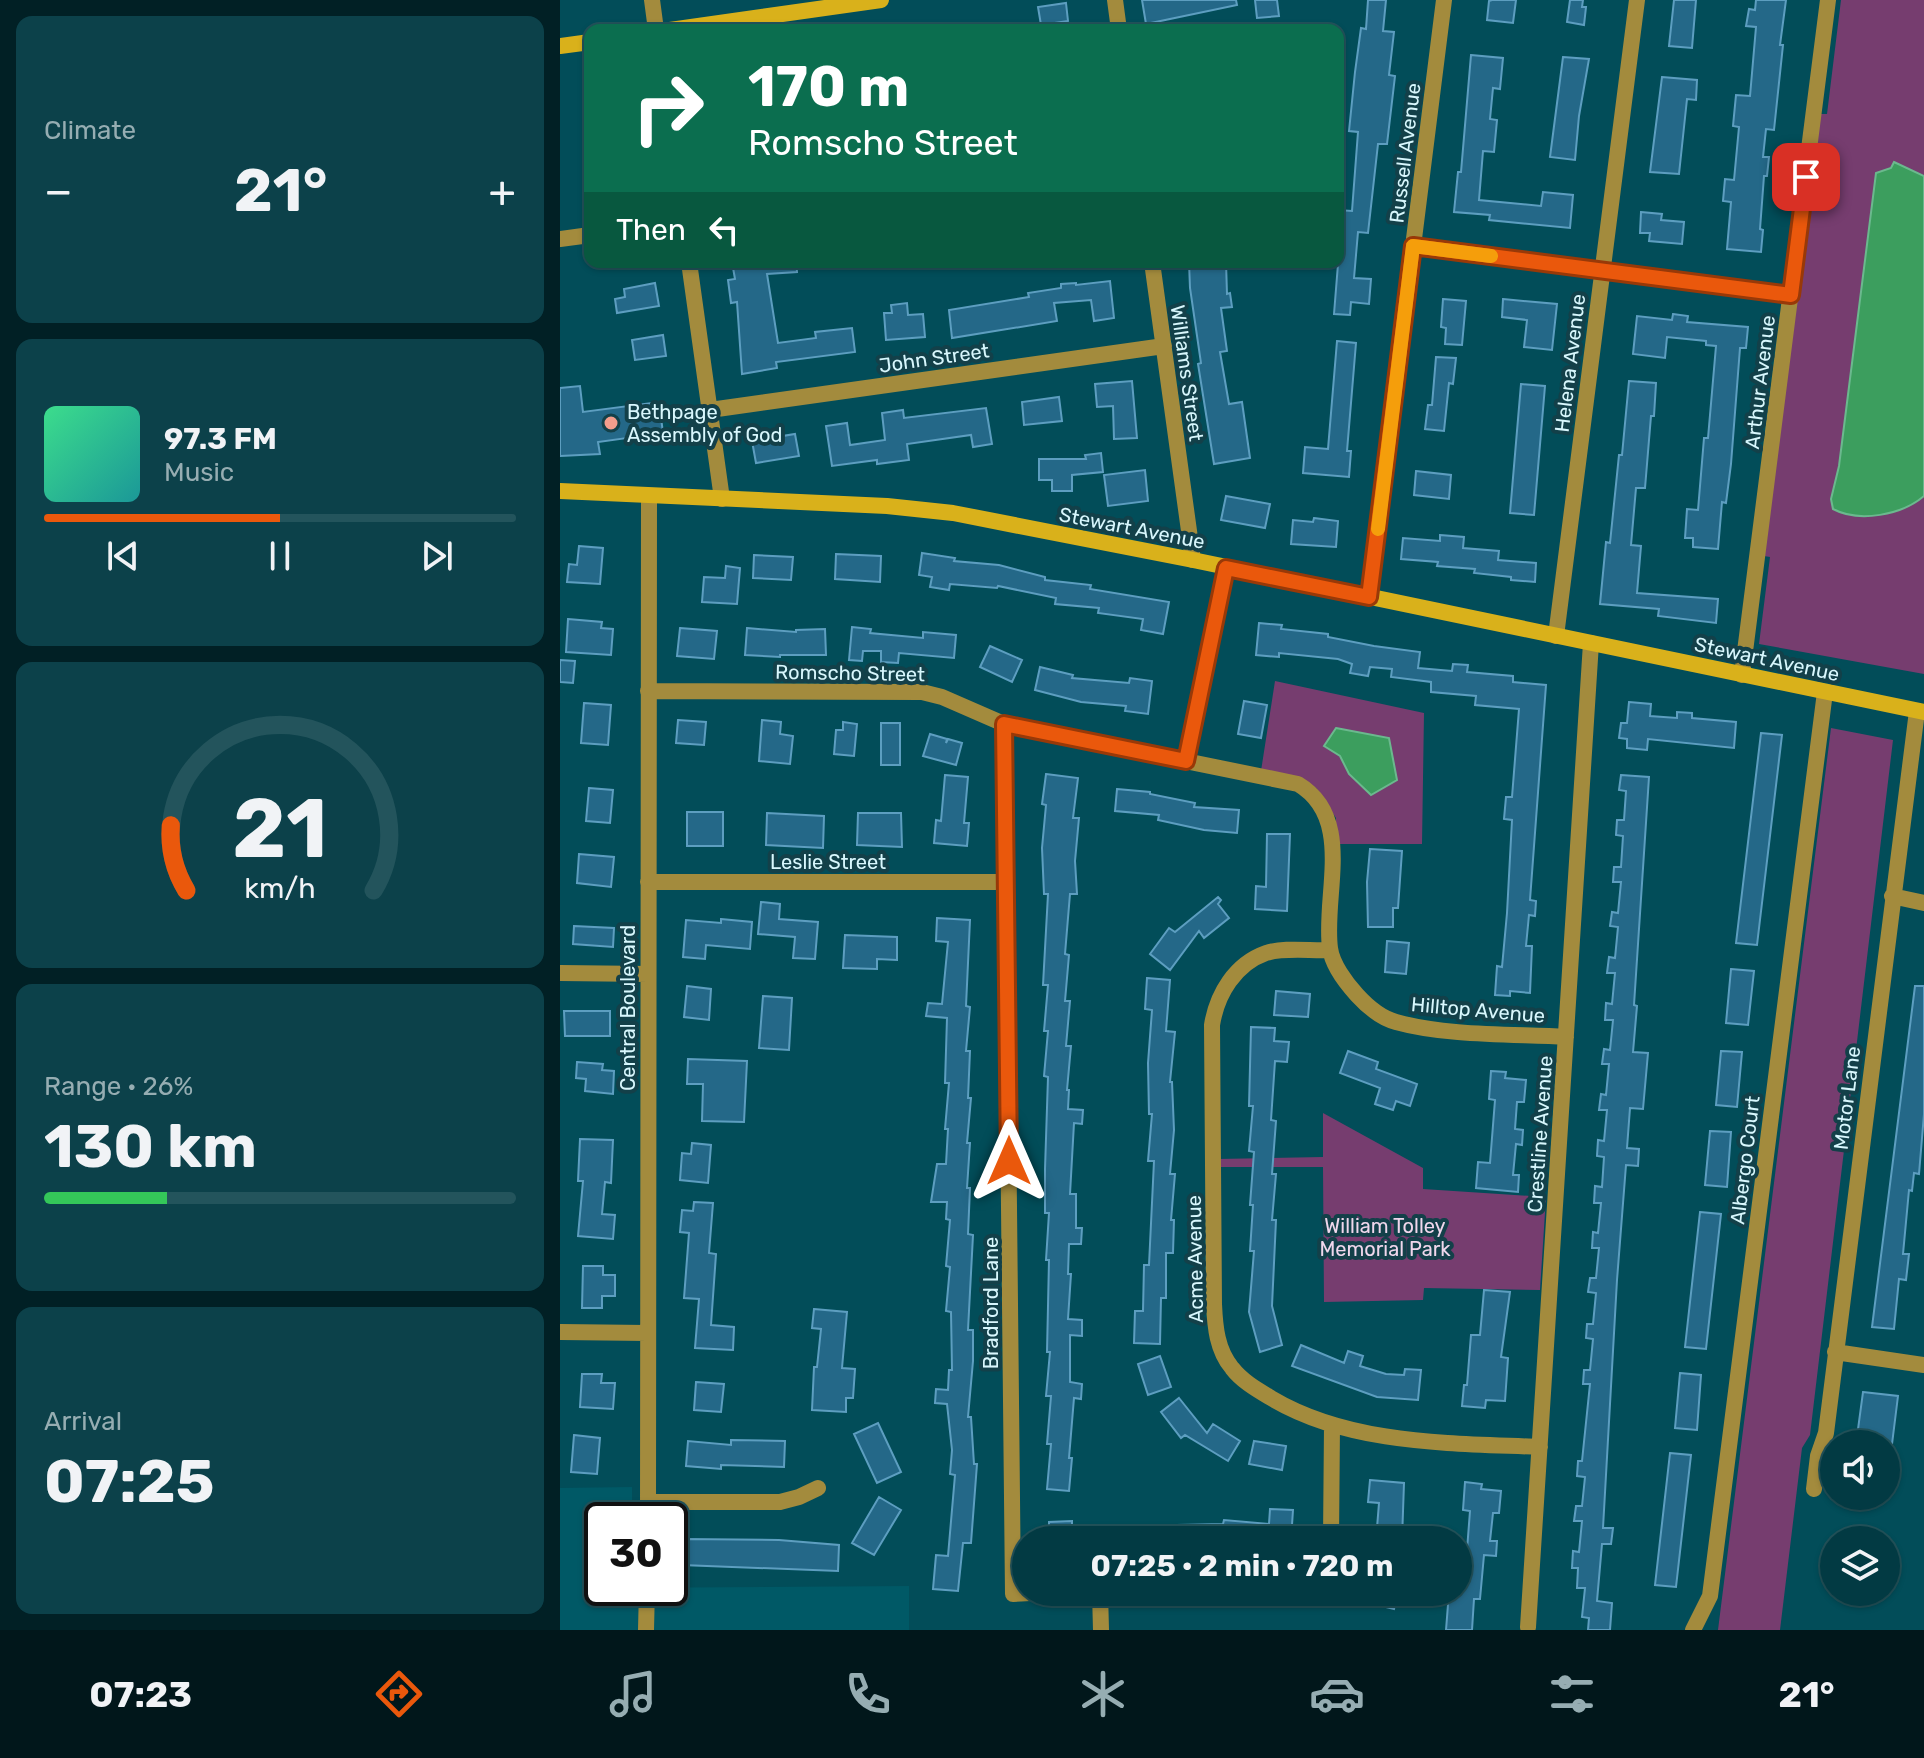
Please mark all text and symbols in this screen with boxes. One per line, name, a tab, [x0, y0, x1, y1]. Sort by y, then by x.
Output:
text: 170 m	[748, 54, 909, 120]
icon: right	[616, 56, 720, 160]
street label: Russell Avenue	[1385, 82, 1425, 224]
text: Climate	[44, 115, 136, 146]
text: Romscho Street	[748, 121, 1018, 164]
pin	[1772, 143, 1840, 211]
text: 21°	[234, 155, 327, 226]
icon: arrive	[1784, 155, 1828, 199]
text: −	[44, 165, 73, 217]
text: +	[489, 165, 516, 217]
icon: left	[702, 208, 746, 252]
text: Then	[616, 212, 686, 248]
street label: Helena Avenue	[1550, 292, 1590, 434]
street label: Williams Street	[1166, 303, 1208, 443]
street label: Arthur Avenue	[1740, 314, 1780, 450]
street label: John Street	[877, 338, 991, 378]
place label: Bethpage Assembly of God	[627, 400, 782, 447]
marker: Bethpage Assembly of God	[602, 414, 620, 432]
text: 97.3 FM	[164, 421, 277, 457]
text: Music	[164, 457, 234, 488]
street label: Stewart Avenue	[1057, 502, 1207, 554]
icon: previous	[101, 534, 145, 578]
icon: pause	[258, 534, 302, 578]
icon: next	[415, 534, 459, 578]
street label: Stewart Avenue	[1692, 632, 1842, 686]
street label: Romscho Street	[775, 660, 925, 686]
text: 21	[232, 779, 328, 878]
street label: Leslie Street	[770, 850, 886, 874]
text: km/h	[244, 871, 316, 905]
street label: Central Boulevard	[616, 925, 640, 1091]
street label: Hilltop Avenue	[1410, 992, 1546, 1028]
street label: Motor Lane	[1829, 1045, 1865, 1151]
street label: Crestline Avenue	[1523, 1055, 1557, 1213]
text: Range · 26%	[44, 1071, 193, 1102]
street label: Albergo Court	[1725, 1094, 1765, 1226]
text: 130 km	[44, 1111, 257, 1182]
position arrow	[967, 1119, 1051, 1203]
street label: Acme Avenue	[1182, 1195, 1208, 1323]
park label: William Tolley Memorial Park	[1319, 1214, 1451, 1261]
street label: Bradford Lane	[979, 1237, 1003, 1369]
text: Arrival	[44, 1406, 122, 1437]
map controls	[1820, 1430, 1900, 1606]
button: sound	[1820, 1430, 1900, 1510]
text: 07:25	[44, 1446, 214, 1517]
speed limit sign: 30	[584, 1502, 688, 1606]
button: layers	[1820, 1526, 1900, 1606]
text: 07:25 · 2 min · 720 m	[1091, 1548, 1393, 1584]
icon: directions	[371, 1666, 427, 1722]
icon: music	[605, 1666, 661, 1722]
icon: phone	[840, 1666, 896, 1722]
icon: climate	[1075, 1666, 1131, 1722]
icon: car	[1309, 1666, 1365, 1722]
icon: filters	[1544, 1666, 1600, 1722]
text: 07:23	[89, 1673, 192, 1716]
text: 21°	[1779, 1673, 1835, 1716]

